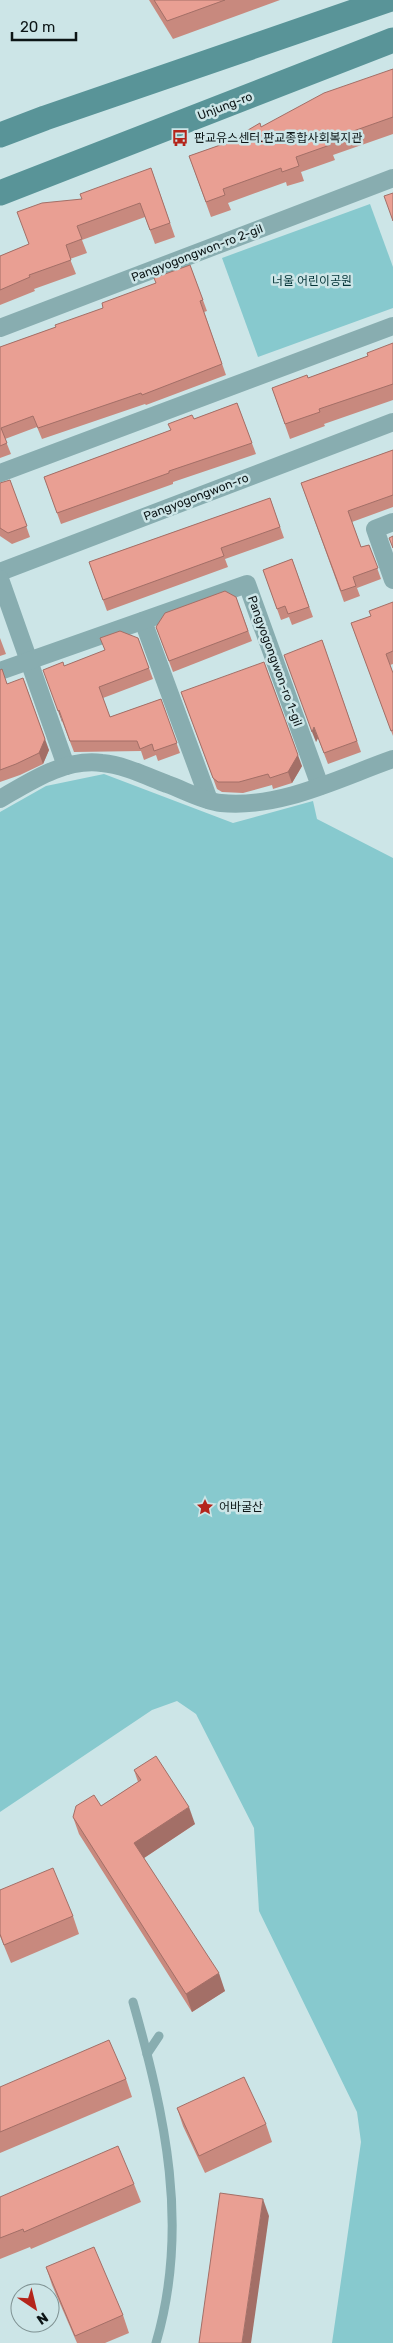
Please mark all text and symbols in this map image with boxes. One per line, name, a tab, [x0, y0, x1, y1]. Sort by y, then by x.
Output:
scale bar	[12, 10, 76, 42]
text: 20 m	[20, 18, 55, 36]
street label: Unjung-ro	[196, 89, 254, 123]
bus stop icon: 판교유스센터.판교종합사회복지관	[170, 128, 190, 148]
place label: 판교유스센터.판교종합사회복지관	[194, 131, 363, 145]
street label: Pangyogongwon-ro 2-gil	[129, 221, 265, 285]
park label: 너울 어린이공원	[272, 274, 352, 288]
street label: Pangyogongwon-ro	[142, 471, 251, 523]
street label: Pangyogongwon-ro 1-gil	[245, 594, 305, 728]
place icon: 어바굴산	[195, 1497, 215, 1517]
place label: 어바굴산	[219, 1500, 263, 1514]
north arrow	[10, 2283, 60, 2333]
text: N	[33, 2308, 51, 2328]

